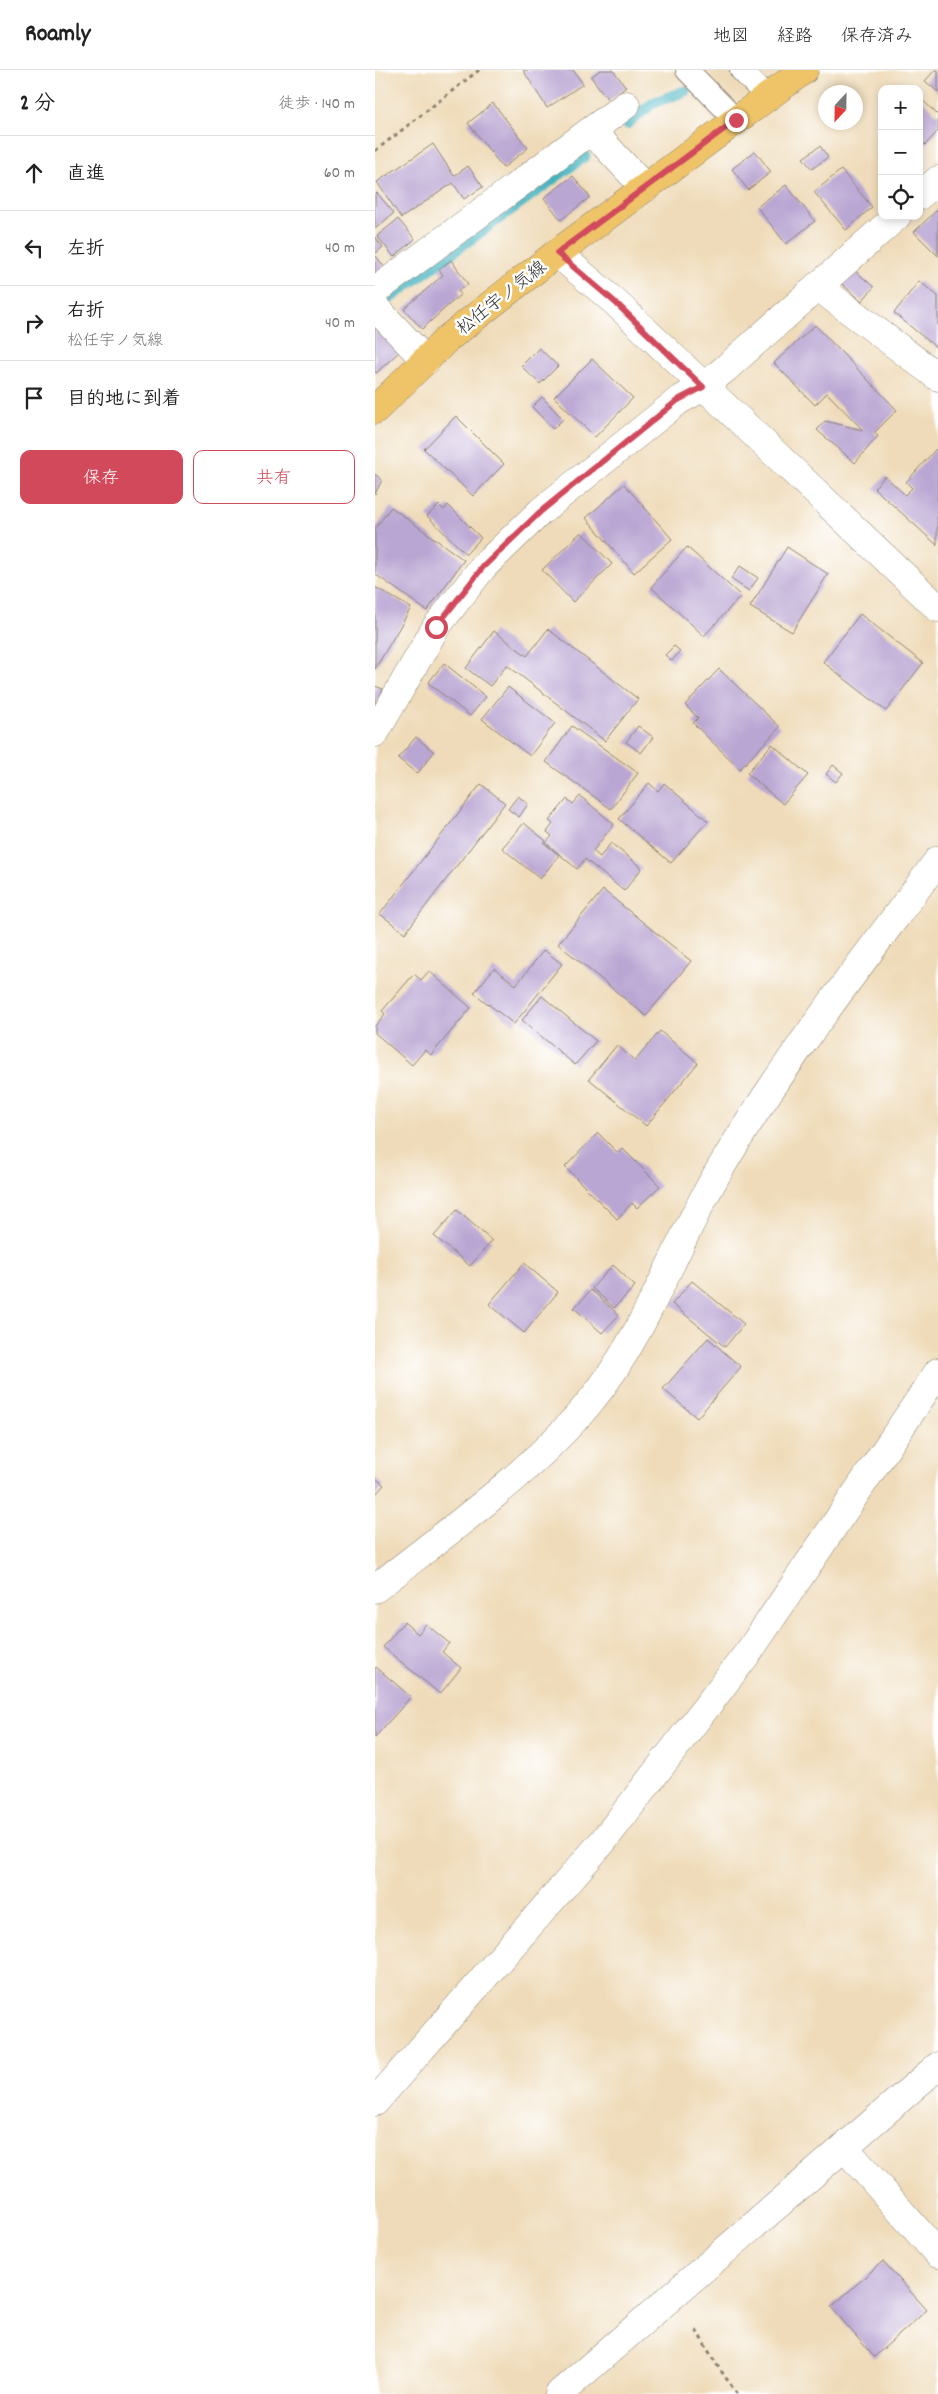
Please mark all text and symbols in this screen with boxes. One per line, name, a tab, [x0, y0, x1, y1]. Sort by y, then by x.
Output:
text: Roamly	[25, 18, 91, 52]
text: 地図	[713, 25, 749, 50]
text: 経路	[777, 25, 813, 50]
text: 保存済み	[841, 25, 913, 50]
north arrow	[818, 85, 863, 130]
map controls	[878, 85, 923, 220]
button: +	[878, 85, 923, 130]
text: 2 分	[20, 90, 55, 120]
text: 徒歩 · 140 m	[278, 93, 355, 116]
route end	[725, 109, 748, 132]
button: −	[878, 130, 923, 175]
icon: ahead	[20, 159, 48, 187]
text: 直進	[67, 162, 105, 189]
text: 60 m	[324, 162, 355, 185]
button: locate	[878, 175, 923, 220]
icon: left	[20, 234, 48, 262]
text: 左折	[67, 237, 105, 264]
text: 40 m	[325, 237, 355, 260]
street label: 松任宇ノ気線	[452, 256, 553, 342]
text: 右折	[67, 299, 105, 326]
icon: right	[20, 309, 48, 337]
text: 40 m	[325, 312, 355, 335]
text: 松任宇ノ気線	[67, 330, 163, 353]
icon: arrive	[20, 384, 48, 412]
text: 目的地に到着	[67, 387, 181, 414]
button: 保存	[20, 450, 183, 504]
button: 共有	[193, 450, 355, 504]
route start	[425, 616, 448, 639]

